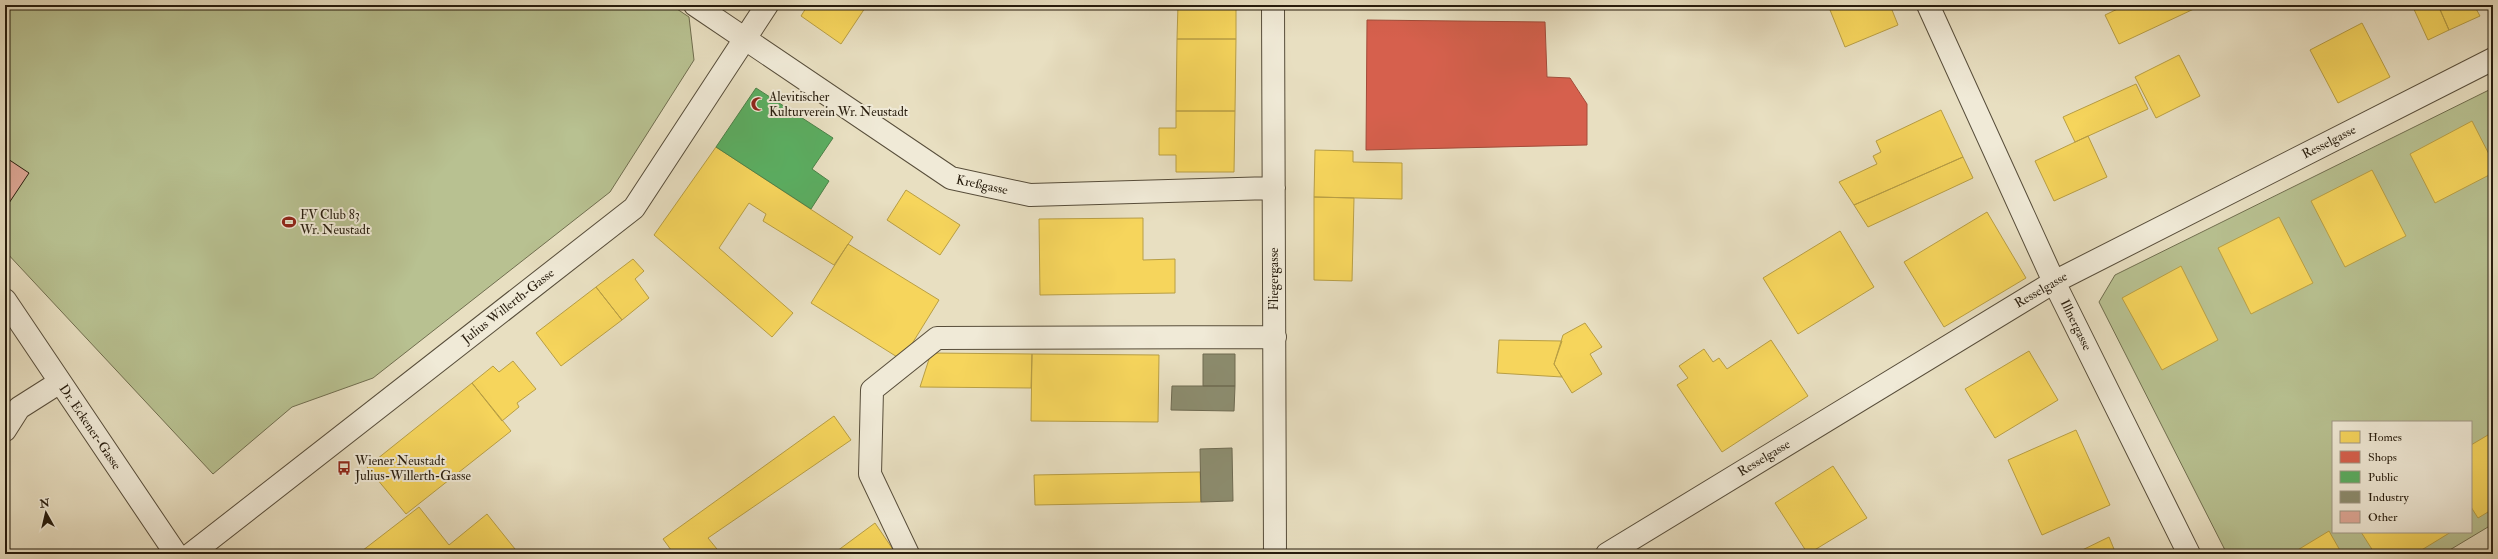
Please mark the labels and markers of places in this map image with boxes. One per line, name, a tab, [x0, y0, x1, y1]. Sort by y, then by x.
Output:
place label: Alevitischer Kulturverein Wr. Neustadt	[768, 89, 908, 120]
mosque icon: Alevitischer Kulturverein Wr. Neustadt	[750, 96, 766, 112]
place label: FV Club 83 Wr. Neustadt	[299, 207, 370, 238]
sports icon: FV Club 83 Wr. Neustadt	[281, 214, 297, 230]
place label: Wiener Neustadt Julius-Willerth-Gasse	[354, 453, 471, 484]
bus stop icon: Wiener Neustadt Julius-Willerth-Gasse	[336, 460, 352, 476]

